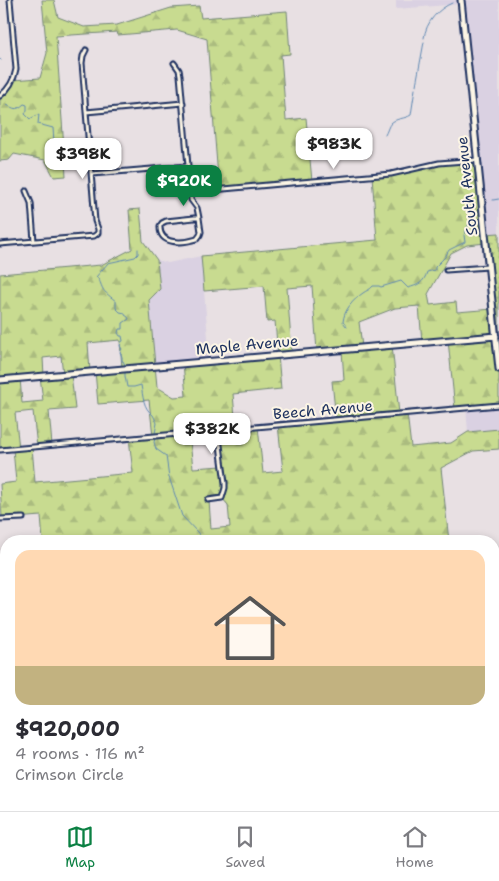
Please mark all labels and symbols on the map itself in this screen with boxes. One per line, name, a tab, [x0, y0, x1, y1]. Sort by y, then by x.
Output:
pin: $983K	[299, 128, 369, 170]
street label: South Avenue	[452, 135, 482, 237]
pin: $398K	[48, 138, 118, 180]
pin: $920K	[149, 164, 219, 207]
street label: Maple Avenue	[195, 331, 299, 359]
street label: Beech Avenue	[272, 396, 374, 424]
pin: $382K	[177, 412, 247, 455]

